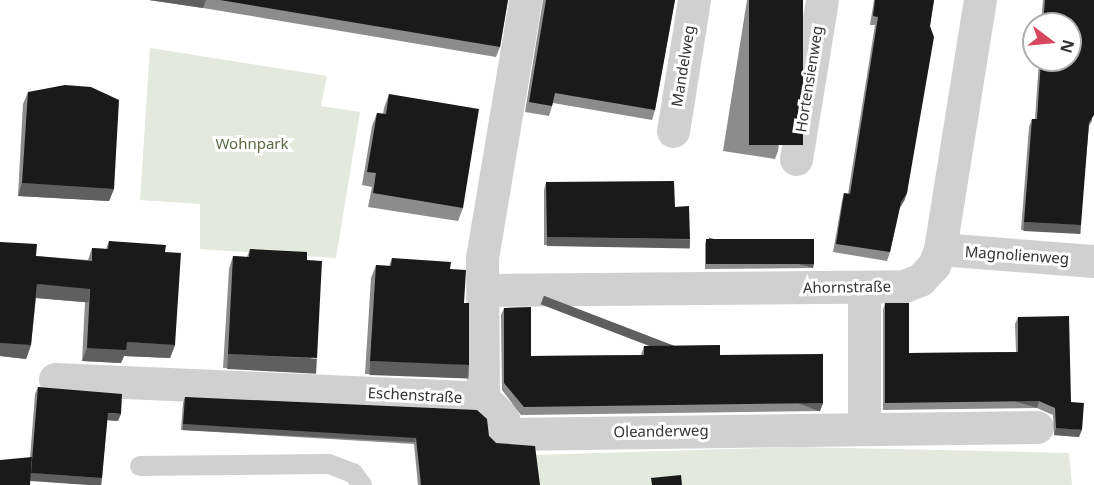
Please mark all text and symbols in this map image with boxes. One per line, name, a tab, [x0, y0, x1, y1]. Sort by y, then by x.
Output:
north arrow	[1022, 12, 1082, 72]
street label: Mandelweg	[668, 24, 698, 108]
street label: Hortensienweg	[792, 24, 826, 134]
text: N	[1055, 37, 1080, 56]
park label: Wohnpark	[215, 135, 289, 153]
street label: Magnolienweg	[964, 242, 1070, 268]
street label: Ahornstraße	[803, 277, 891, 297]
street label: Eschenstraße	[367, 384, 463, 406]
street label: Oleanderweg	[613, 421, 709, 441]

